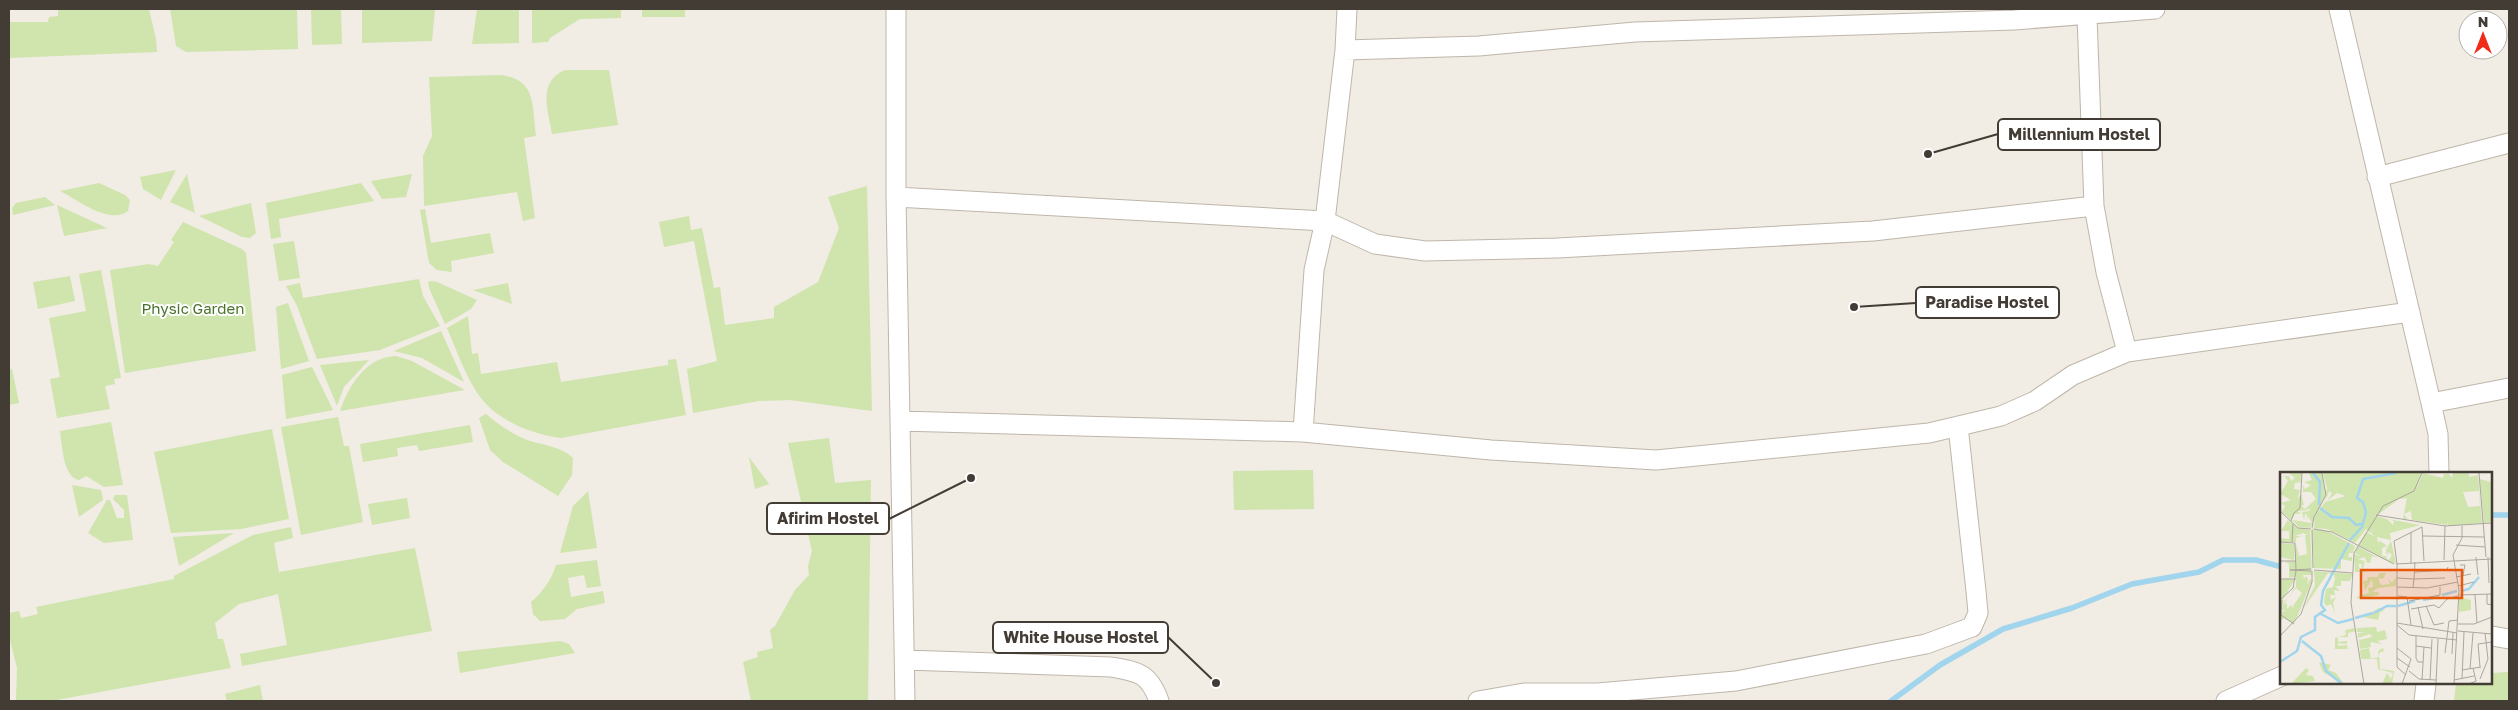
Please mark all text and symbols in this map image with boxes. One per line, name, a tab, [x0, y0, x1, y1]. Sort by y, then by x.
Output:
north arrow	[2458, 10, 2508, 60]
text: N	[2478, 13, 2488, 30]
callout: Millennium Hostel	[1998, 119, 2160, 150]
text: Millennium Hostel	[2008, 124, 2151, 144]
callout: Paradise Hostel	[1916, 287, 2059, 318]
text: Paradise Hostel	[1925, 292, 2049, 312]
park label: Physic Garden	[142, 299, 244, 317]
inset map	[2280, 472, 2493, 685]
callout: Afirim Hostel	[767, 503, 889, 534]
text: Afirim Hostel	[777, 508, 880, 528]
callout: White House Hostel	[993, 622, 1168, 653]
text: White House Hostel	[1003, 627, 1159, 647]

